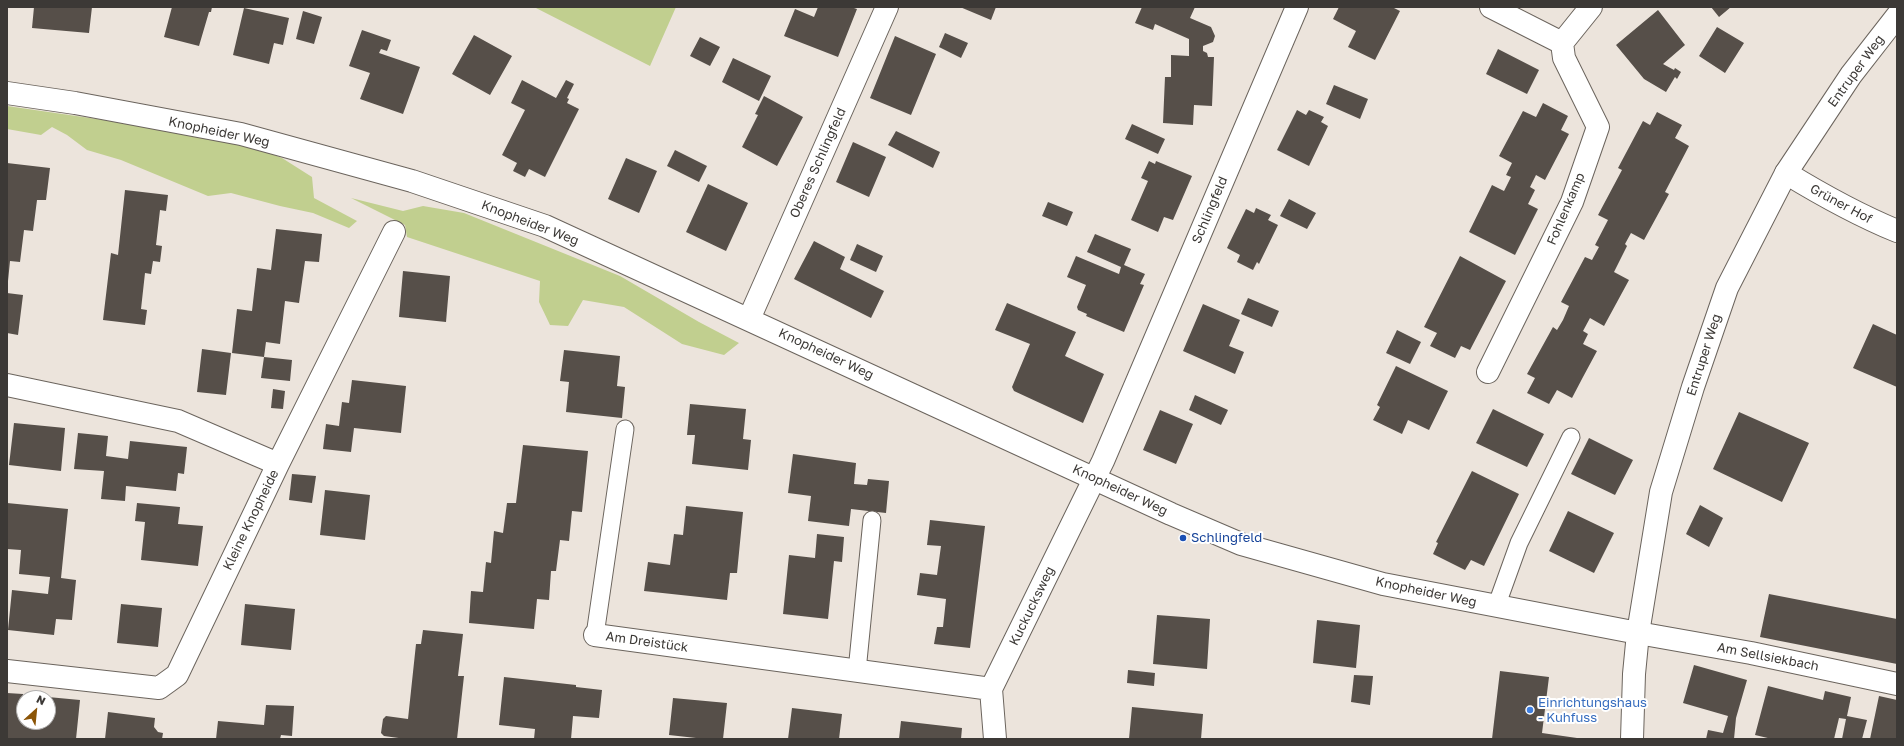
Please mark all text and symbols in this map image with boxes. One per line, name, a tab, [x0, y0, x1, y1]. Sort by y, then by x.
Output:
street label: Entruper Weg	[1825, 32, 1887, 110]
street label: Oberes Schlingfeld	[787, 105, 849, 221]
street label: Knopheider Weg	[167, 114, 271, 150]
street label: Fohlenkamp	[1544, 171, 1588, 247]
street label: Schlingfeld	[1189, 174, 1231, 246]
street label: Grüner Hof	[1807, 181, 1875, 227]
street label: Knopheider Weg	[479, 197, 581, 249]
street label: Entruper Weg	[1683, 312, 1725, 398]
street label: Knopheider Weg	[776, 325, 876, 383]
street label: Knopheider Weg	[1070, 461, 1170, 519]
street label: Kleine Knopheide	[220, 467, 282, 573]
place label: Schlingfeld	[1191, 530, 1262, 546]
marker: Schlingfeld	[1178, 533, 1188, 543]
street label: Kuckucksweg	[1006, 564, 1058, 648]
street label: Knopheider Weg	[1374, 574, 1478, 610]
street label: Am Dreistück	[605, 629, 689, 655]
street label: Am Sellsiekbach	[1716, 639, 1820, 675]
north arrow	[16, 690, 56, 730]
text: N	[35, 692, 48, 707]
place label: Einrichtungshaus - Kuhfuss	[1538, 695, 1647, 726]
marker: Einrichtungshaus - Kuhfuss	[1525, 705, 1535, 715]

